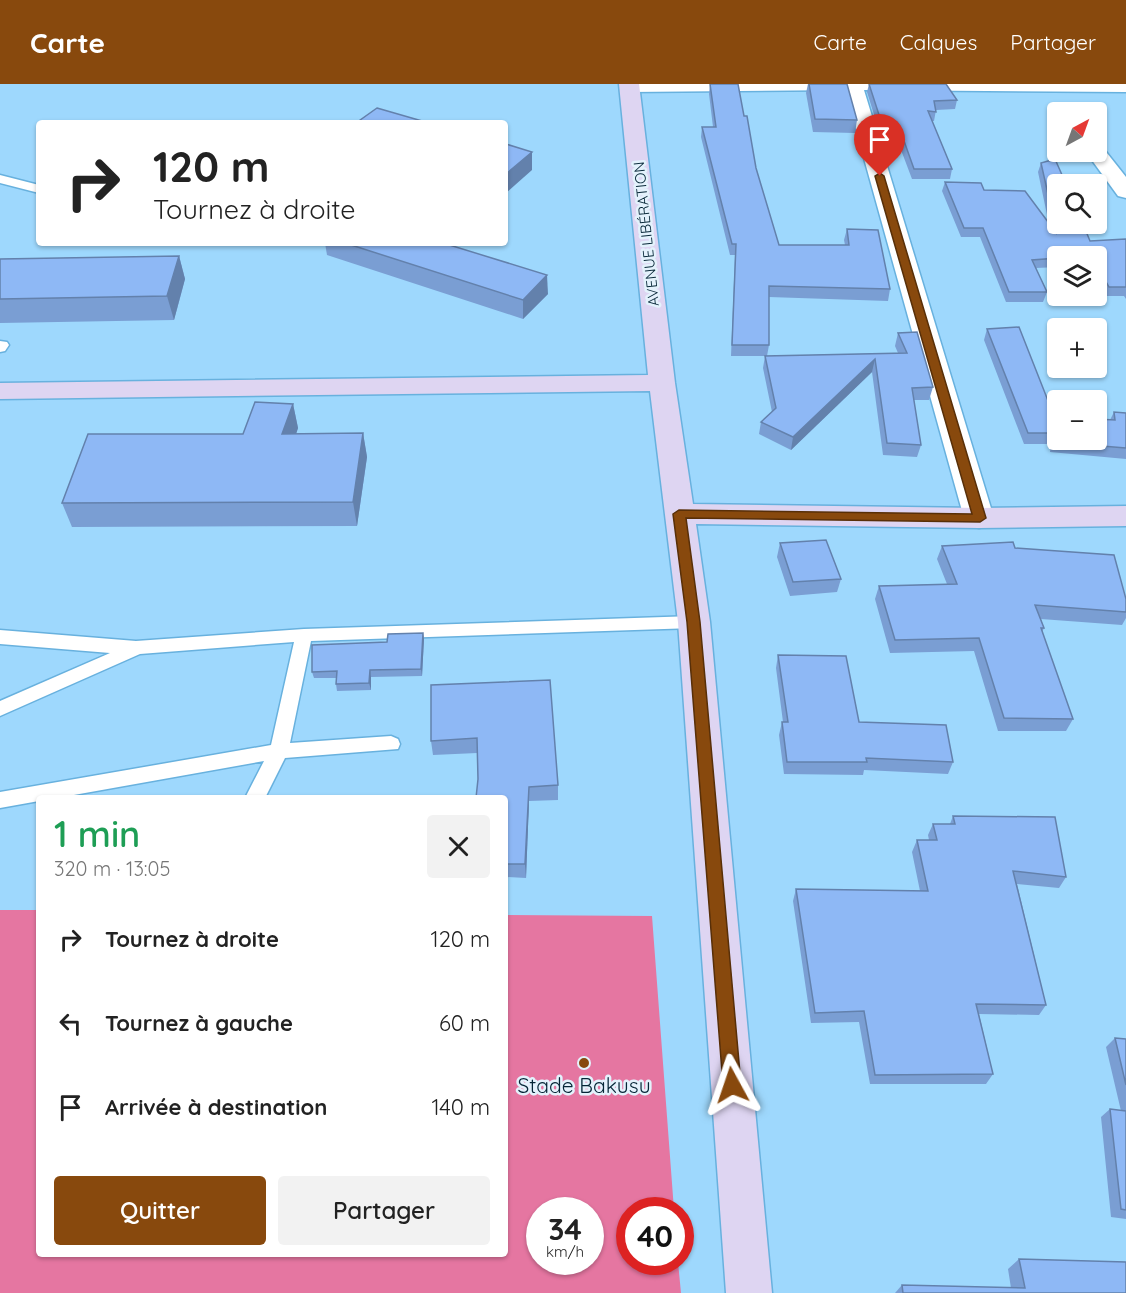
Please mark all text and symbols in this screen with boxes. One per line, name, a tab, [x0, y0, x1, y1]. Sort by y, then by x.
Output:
text: Carte	[30, 25, 105, 60]
text: Carte	[813, 29, 867, 55]
text: Calques	[900, 29, 977, 55]
text: Partager	[1010, 29, 1096, 55]
north arrow	[1047, 102, 1107, 162]
map controls	[1047, 102, 1107, 450]
pin	[854, 114, 905, 176]
icon: arrive	[863, 123, 896, 156]
text: 120 m	[153, 140, 270, 193]
icon: right	[54, 144, 132, 222]
street label: AVENUE LIBÉRATION	[629, 161, 663, 307]
button: search	[1047, 174, 1107, 234]
text: Tournez à droite	[153, 192, 356, 226]
button: layers	[1047, 246, 1107, 306]
button: +	[1047, 318, 1107, 378]
button: −	[1047, 390, 1107, 450]
text: 1 min	[54, 811, 140, 856]
button: close	[427, 815, 490, 878]
text: 320 m · 13:05	[54, 856, 170, 881]
icon: right	[54, 923, 87, 956]
text: Tournez à droite	[105, 925, 279, 953]
text: 120 m	[431, 925, 490, 953]
icon: left	[54, 1007, 87, 1040]
text: Tournez à gauche	[105, 1009, 293, 1037]
text: 60 m	[439, 1009, 490, 1037]
position arrow	[700, 1053, 764, 1117]
marker: Stade Bakusu	[577, 1056, 591, 1070]
place label: Stade Bakusu	[517, 1072, 651, 1098]
icon: arrive	[54, 1091, 87, 1124]
text: Arrivée à destination	[105, 1093, 327, 1121]
text: 140 m	[431, 1093, 490, 1121]
button: Quitter	[54, 1176, 266, 1245]
button: Partager	[278, 1176, 490, 1245]
speed limit sign: 40	[616, 1197, 694, 1275]
text: 34	[548, 1210, 582, 1248]
text: km/h	[546, 1242, 584, 1261]

